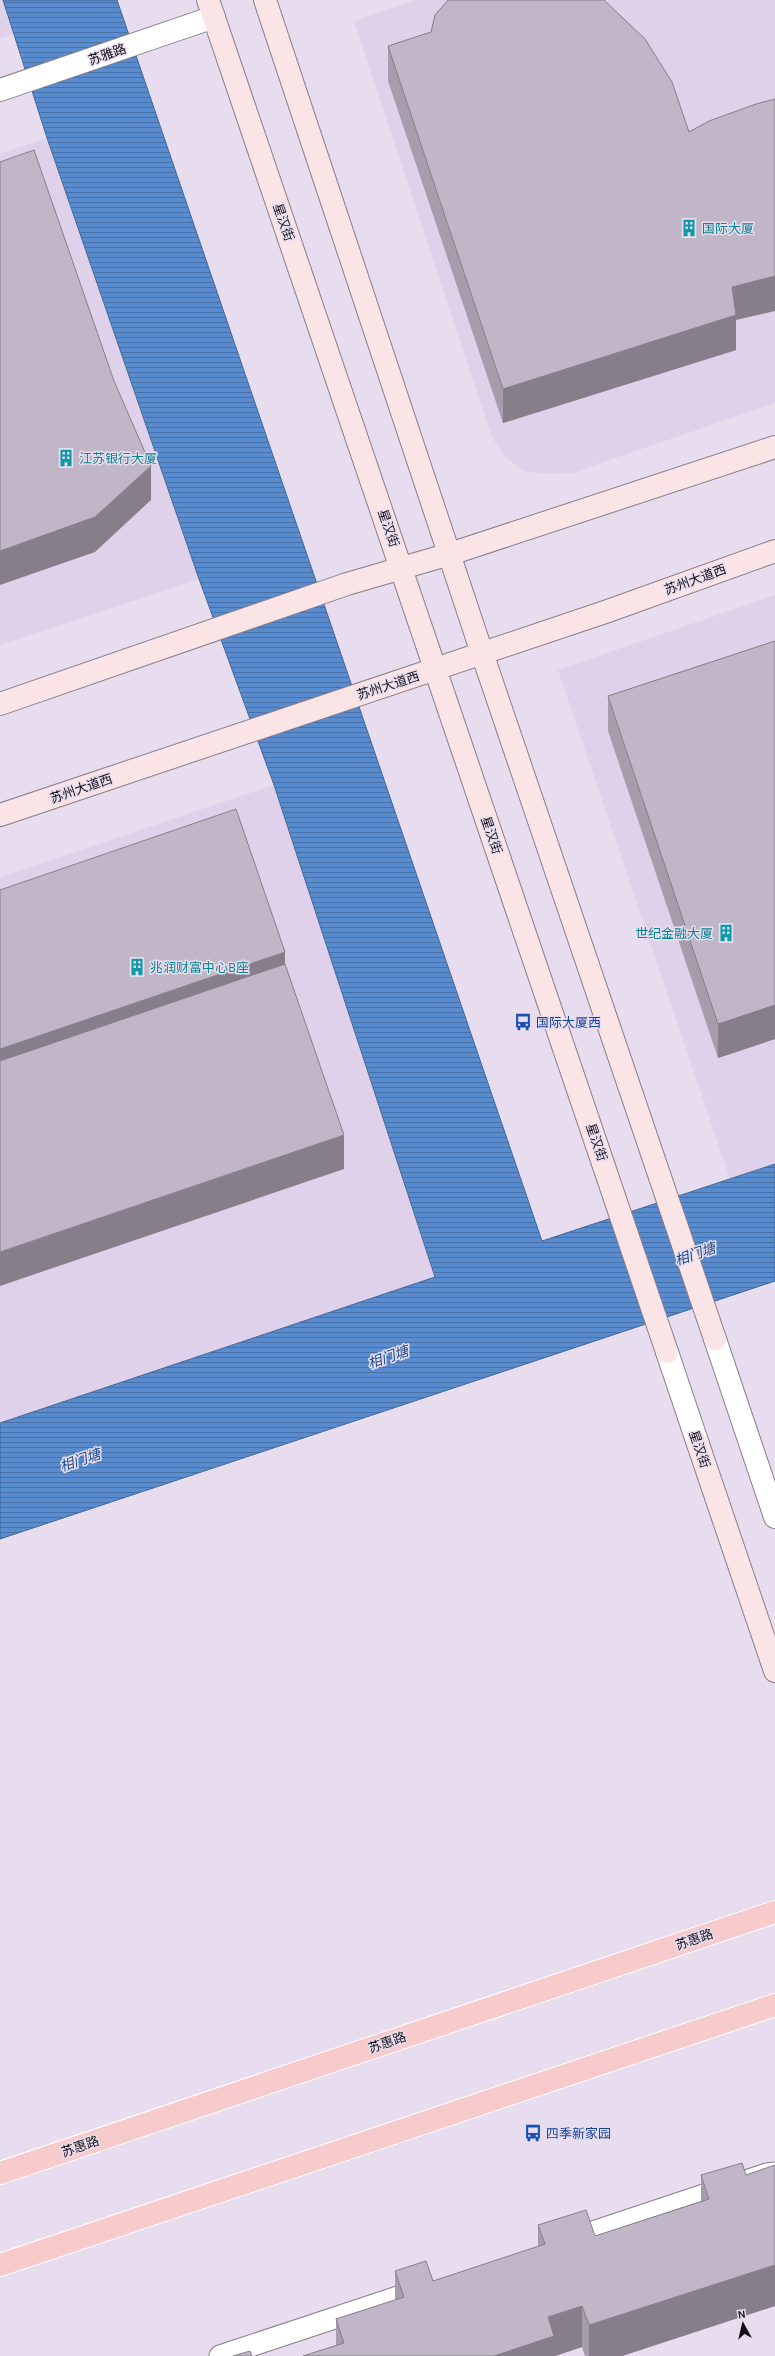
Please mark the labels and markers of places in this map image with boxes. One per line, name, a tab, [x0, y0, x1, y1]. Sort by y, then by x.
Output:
building icon: 国际大厦	[679, 218, 699, 238]
place label: 国际大厦	[702, 221, 754, 236]
building icon: 江苏银行大厦	[56, 448, 76, 468]
place label: 江苏银行大厦	[79, 451, 157, 466]
building icon: 世纪金融大厦	[716, 923, 736, 943]
place label: 世纪金融大厦	[635, 926, 713, 941]
building icon: 兆润财富中心B座	[127, 957, 147, 977]
place label: 兆润财富中心B座	[150, 960, 249, 975]
bus stop icon: 国际大厦西	[513, 1012, 533, 1032]
place label: 国际大厦西	[536, 1015, 601, 1030]
bus stop icon: 四季新家园	[523, 2123, 543, 2143]
place label: 四季新家园	[546, 2126, 611, 2141]

